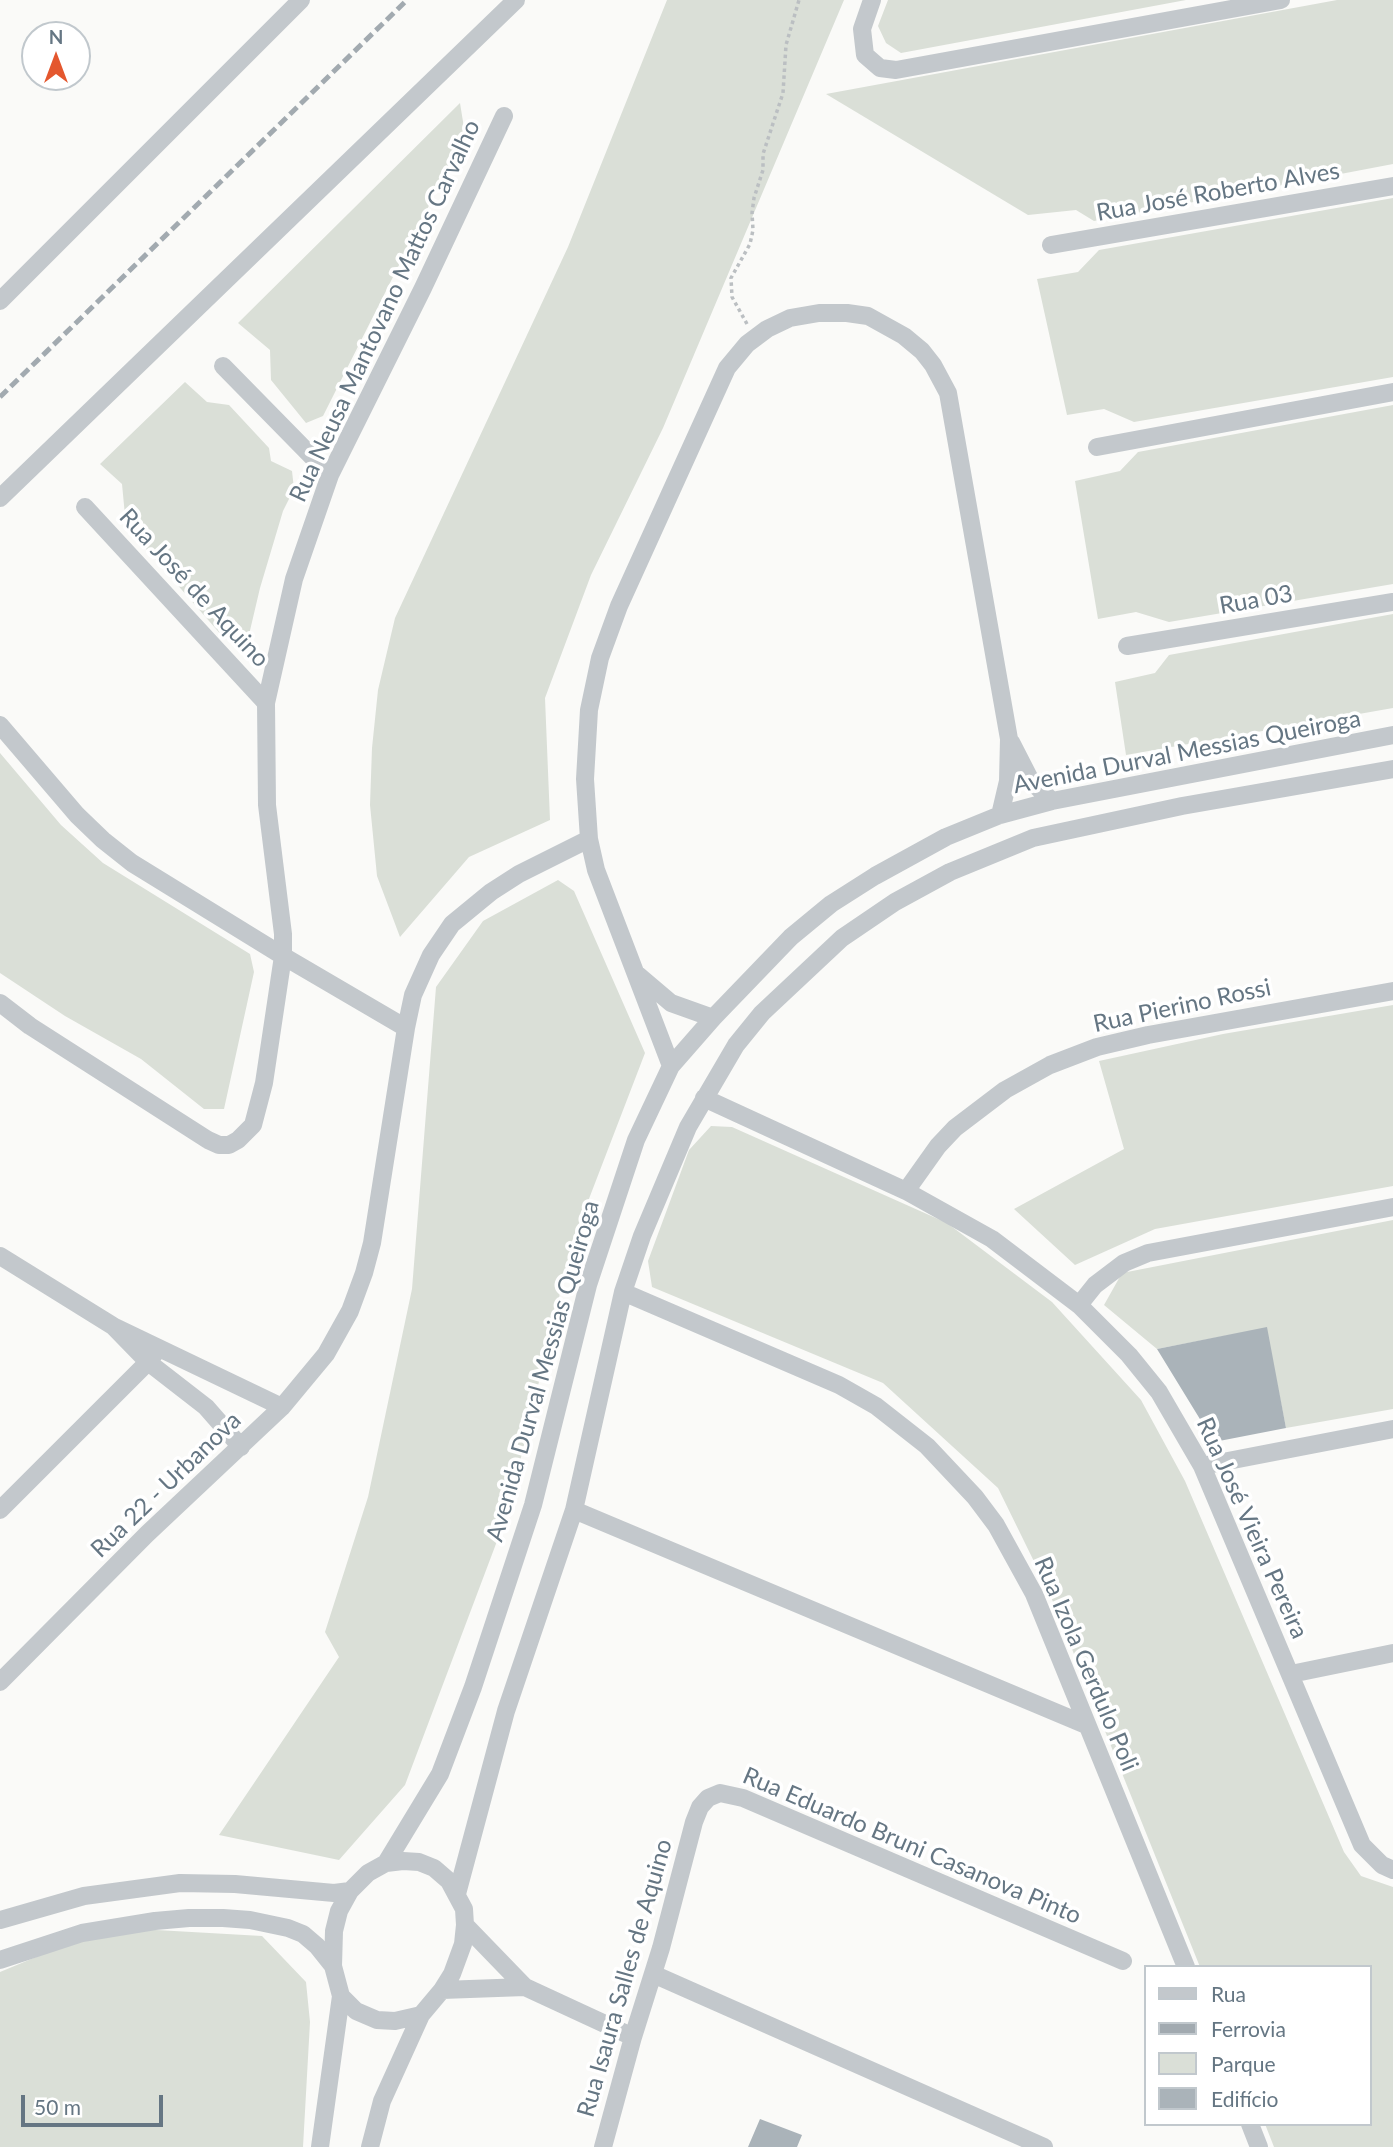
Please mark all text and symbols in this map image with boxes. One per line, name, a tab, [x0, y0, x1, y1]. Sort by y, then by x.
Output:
north arrow	[21, 21, 91, 91]
text: N	[49, 25, 63, 48]
street label: Rua Neusa Mantovano Mattos Carvalho	[284, 115, 486, 507]
street label: Rua José Roberto Alves	[1094, 156, 1342, 228]
street label: Rua José de Aquino	[113, 503, 275, 673]
street label: Rua 03	[1217, 579, 1295, 621]
street label: Avenida Durval Messias Queiroga	[1011, 704, 1363, 800]
street label: Rua Pierino Rossi	[1091, 973, 1273, 1039]
street label: Avenida Durval Messias Queiroga	[480, 1197, 606, 1545]
street label: Rua 22 - Urbanova	[85, 1406, 247, 1564]
street label: Rua José Vieira Pereira	[1190, 1413, 1314, 1643]
street label: Rua Izola Gerdulo Poli	[1028, 1553, 1144, 1775]
street label: Rua Eduardo Bruni Casanova Pinto	[738, 1761, 1086, 1931]
street label: Rua Isaura Salles de Aquino	[571, 1836, 679, 2120]
legend	[1144, 1965, 1372, 2126]
text: Rua	[1211, 1981, 1246, 2006]
text: Ferrovia	[1211, 2016, 1286, 2041]
text: Parque	[1211, 2051, 1276, 2076]
scale bar	[24, 2080, 166, 2124]
text: Edifício	[1211, 2086, 1278, 2111]
text: 50 m	[34, 2094, 81, 2119]

